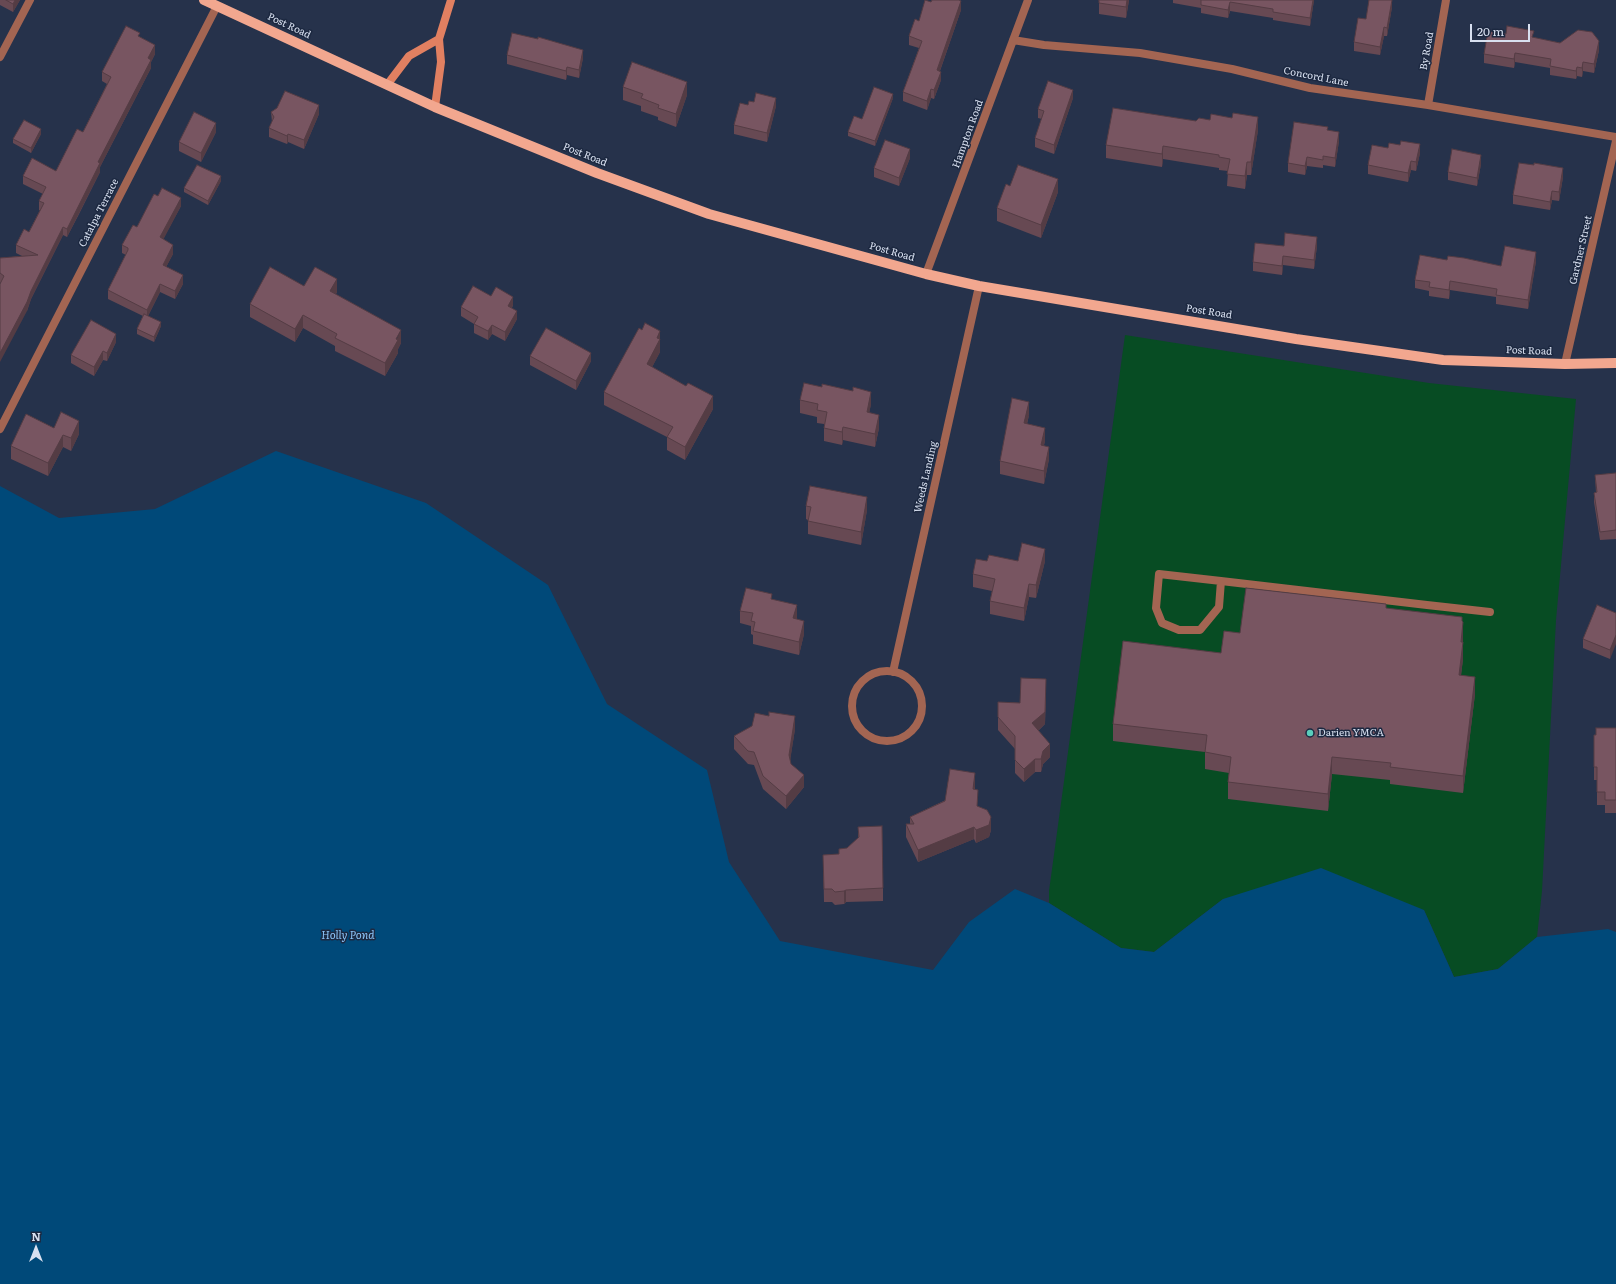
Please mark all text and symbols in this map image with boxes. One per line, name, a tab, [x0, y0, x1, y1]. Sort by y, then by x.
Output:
street label: Post Road	[265, 11, 313, 41]
scale bar	[1472, 16, 1532, 42]
text: 20 m	[1477, 22, 1504, 40]
street label: By Road	[1418, 31, 1436, 71]
street label: Concord Lane	[1282, 65, 1350, 89]
street label: Hampton Road	[950, 98, 986, 170]
street label: Post Road	[561, 141, 609, 169]
street label: Catalpa Terrace	[77, 177, 121, 249]
street label: Gardner Street	[1567, 214, 1595, 286]
street label: Post Road	[868, 240, 916, 264]
street label: Post Road	[1185, 302, 1233, 322]
street label: Post Road	[1506, 344, 1552, 358]
street label: Weeds Landing	[912, 440, 940, 514]
place label: Darien YMCA	[1318, 727, 1384, 739]
marker: Darien YMCA	[1305, 728, 1315, 738]
water label: Holly Pond	[321, 929, 375, 943]
north arrow	[16, 1228, 56, 1268]
text: N	[31, 1228, 41, 1244]

